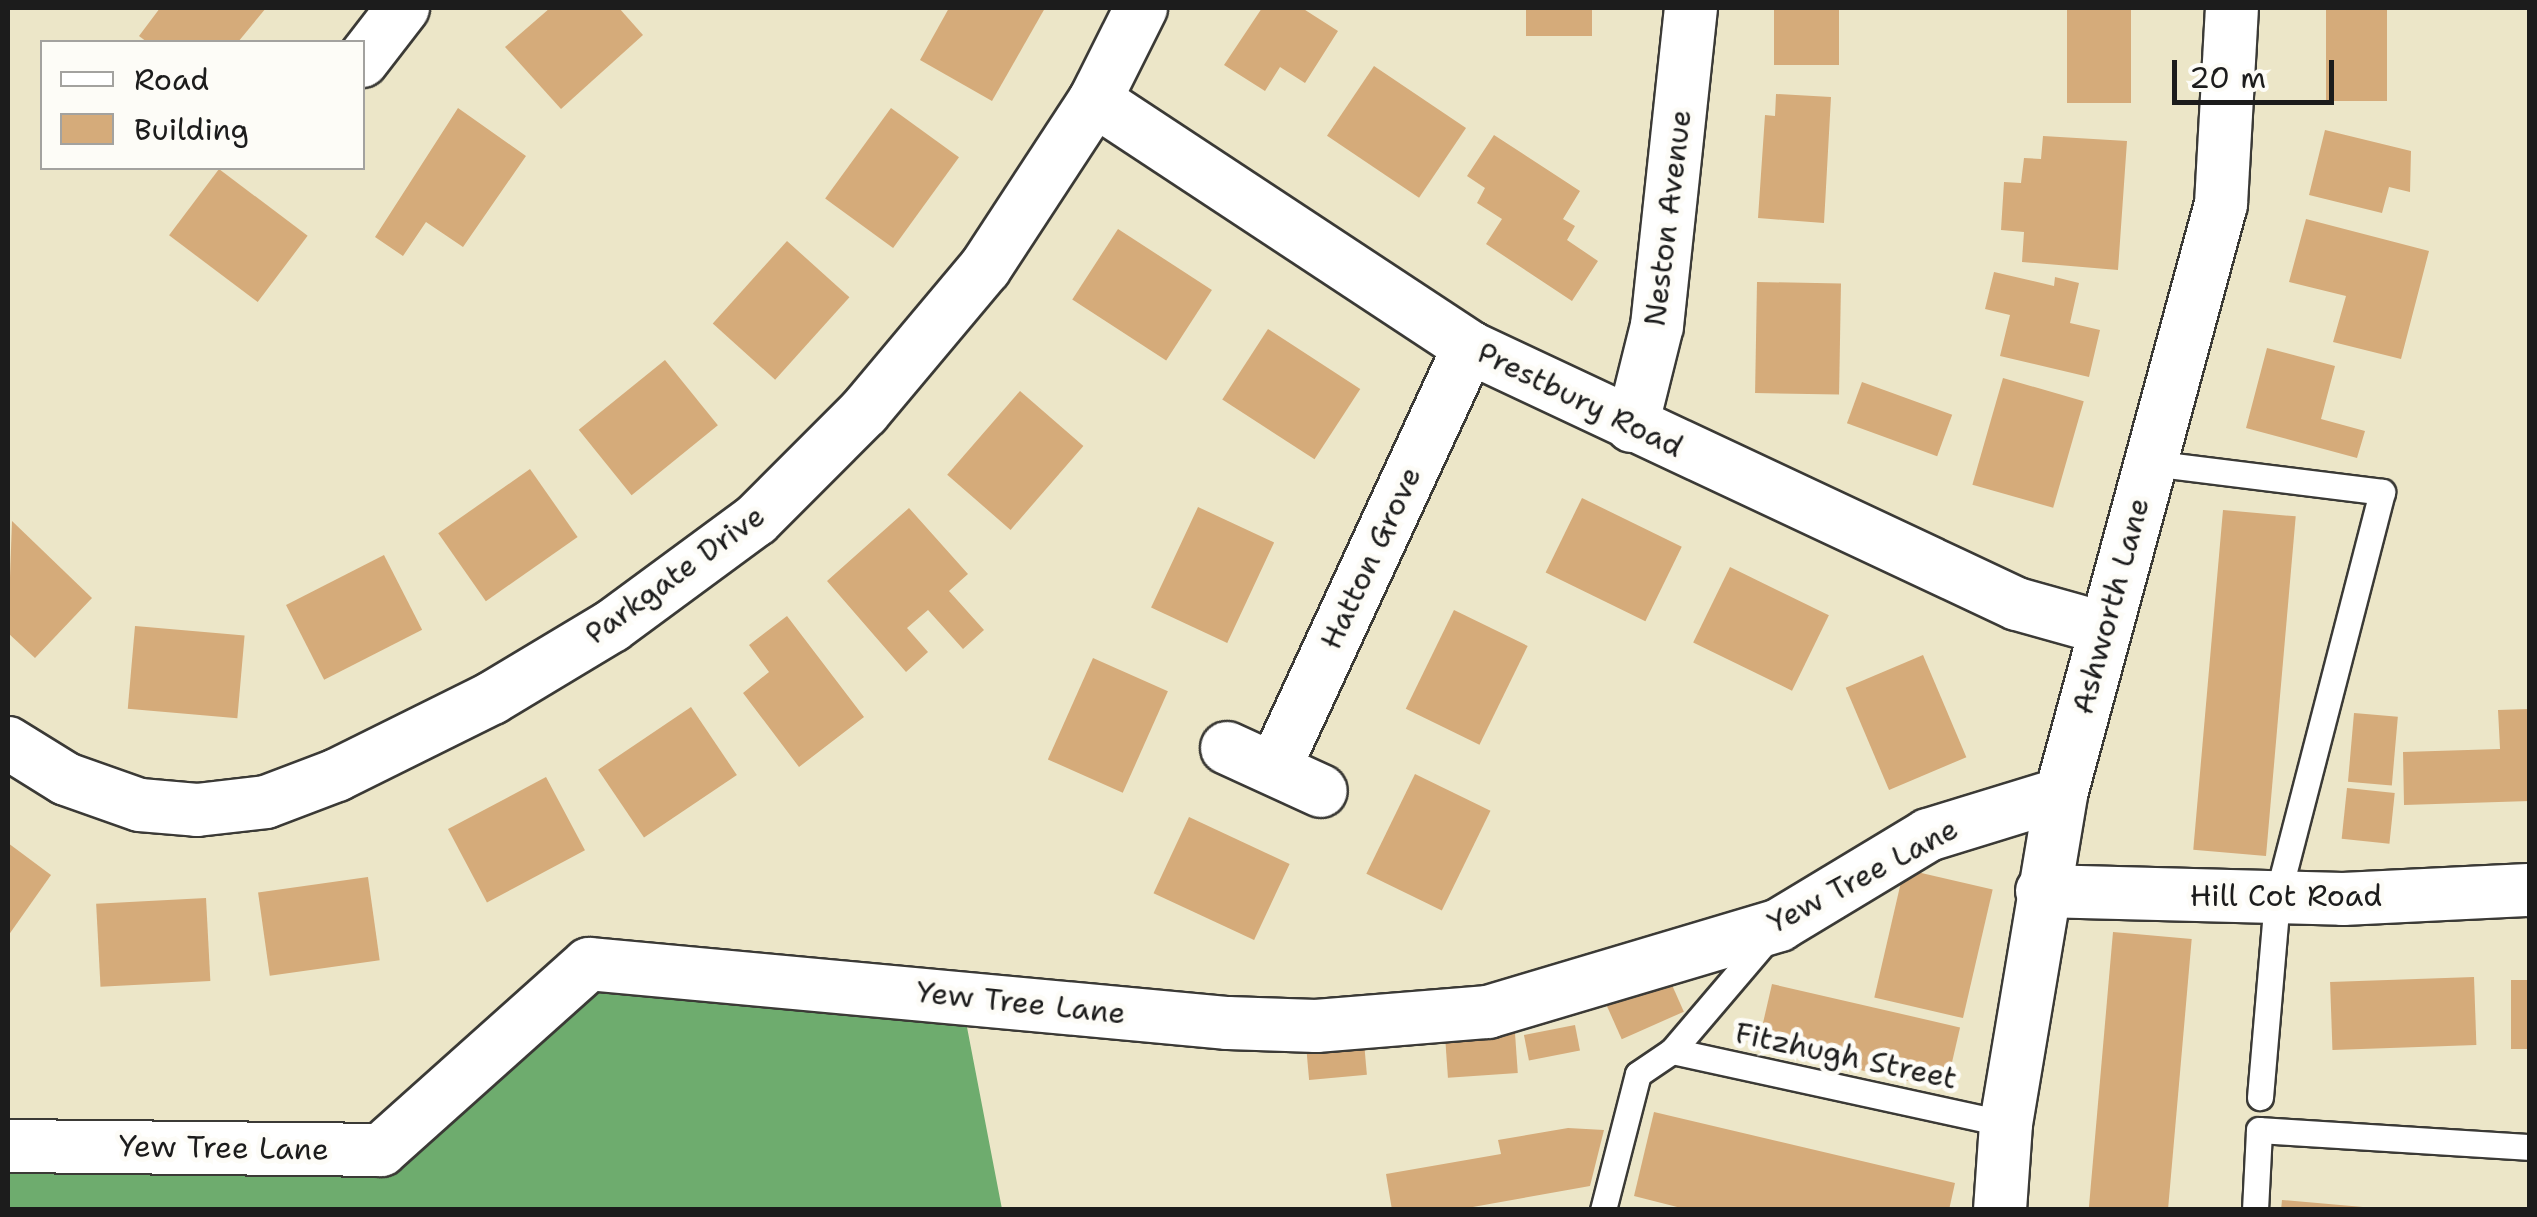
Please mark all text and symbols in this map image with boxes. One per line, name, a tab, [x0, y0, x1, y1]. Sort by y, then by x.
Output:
legend	[40, 40, 365, 170]
scale bar	[2177, 40, 2340, 102]
text: 20 m	[2189, 57, 2266, 98]
text: Road	[134, 59, 209, 100]
street label: Neston Avenue	[1637, 108, 1699, 328]
text: Building	[134, 109, 249, 150]
street label: Prestbury Road	[1471, 335, 1689, 465]
street label: Hatton Grove	[1313, 461, 1429, 655]
street label: Ashworth Lane	[2065, 494, 2157, 718]
street label: Parkgate Drive	[578, 498, 772, 652]
street label: Yew Tree Lane	[1762, 811, 1964, 941]
street label: Hill Cot Road	[2190, 878, 2382, 914]
street label: Yew Tree Lane	[915, 974, 1127, 1032]
street label: Fitzhugh Street	[1732, 1015, 1960, 1097]
street label: Yew Tree Lane	[119, 1128, 329, 1168]

